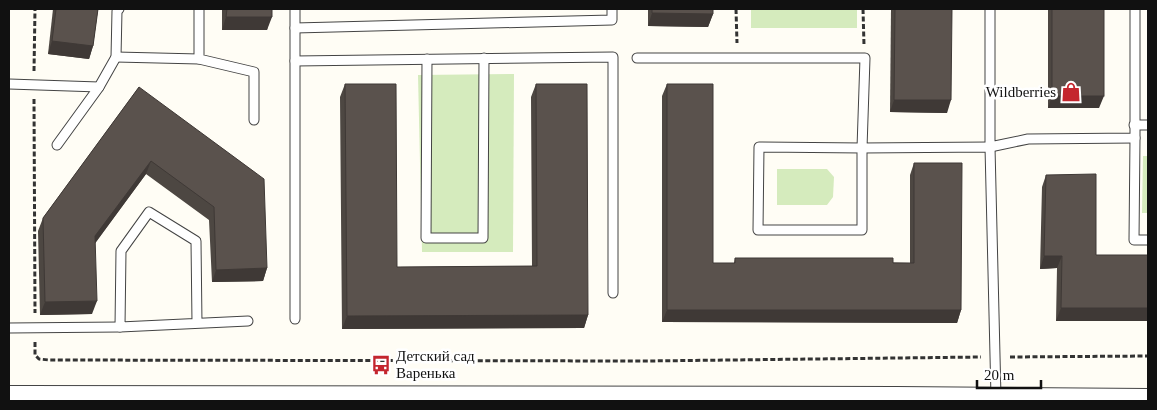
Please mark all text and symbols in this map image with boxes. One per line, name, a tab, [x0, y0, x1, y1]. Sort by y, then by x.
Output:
shop icon: Wildberries	[1060, 81, 1082, 103]
place label: Wildberries	[986, 84, 1056, 100]
place label: Детский сад Варенька	[396, 348, 475, 381]
bus stop icon: Детский сад Варенька	[370, 354, 392, 376]
scale bar	[977, 358, 1041, 390]
text: 20 m	[984, 367, 1015, 383]

